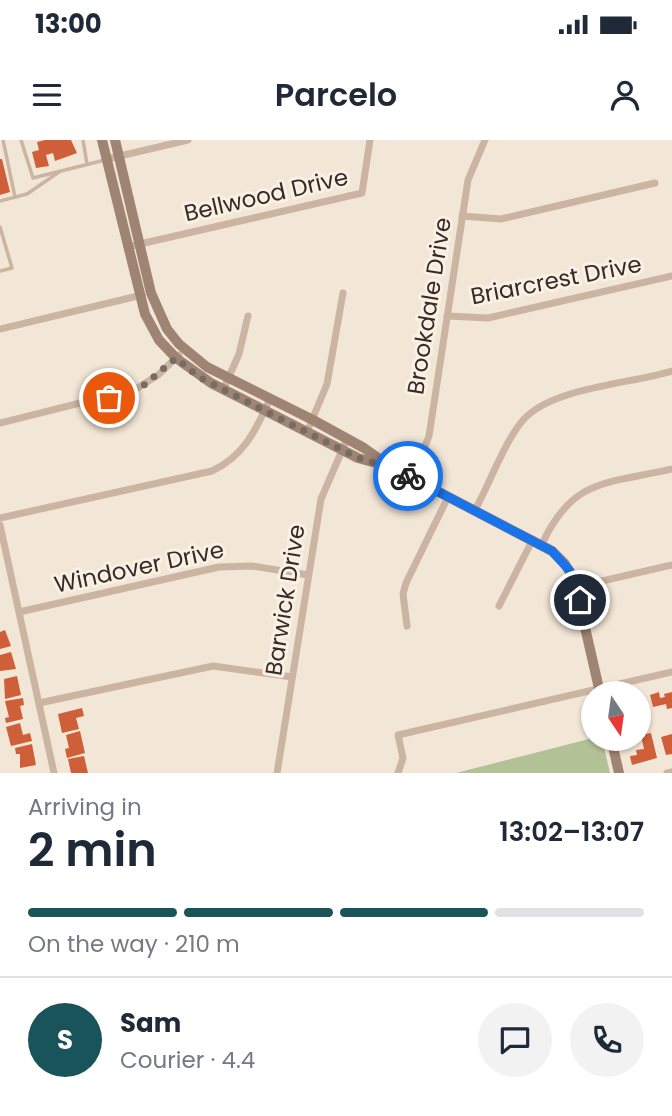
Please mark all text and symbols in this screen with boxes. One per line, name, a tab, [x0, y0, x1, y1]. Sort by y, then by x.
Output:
text: 13:00	[35, 6, 102, 42]
text: Parcelo	[275, 72, 397, 117]
icon: menu	[28, 76, 66, 114]
icon: person	[606, 76, 644, 114]
street label: Bellwood Drive	[181, 161, 351, 229]
street label: Brookdale Drive	[399, 215, 459, 397]
street label: Briarcrest Drive	[468, 248, 644, 312]
pin	[79, 368, 139, 428]
icon: bag	[90, 379, 128, 417]
courier	[373, 441, 443, 511]
icon: bike	[389, 457, 427, 495]
street label: Barwick Drive	[257, 522, 313, 678]
street label: Windover Drive	[51, 533, 227, 601]
pin	[550, 570, 610, 630]
icon: home	[561, 581, 599, 619]
north arrow	[581, 681, 651, 751]
map controls	[581, 681, 651, 751]
text: Arriving in	[28, 791, 142, 823]
text: 13:02–13:07	[499, 814, 644, 850]
text: 2 min	[28, 818, 157, 882]
text: On the way · 210 m	[28, 928, 240, 960]
button: chat	[478, 1003, 552, 1077]
button: phone	[570, 1003, 644, 1077]
text: Sam	[120, 1005, 181, 1041]
text: S	[57, 1022, 73, 1058]
text: Courier · 4.4	[120, 1044, 255, 1076]

